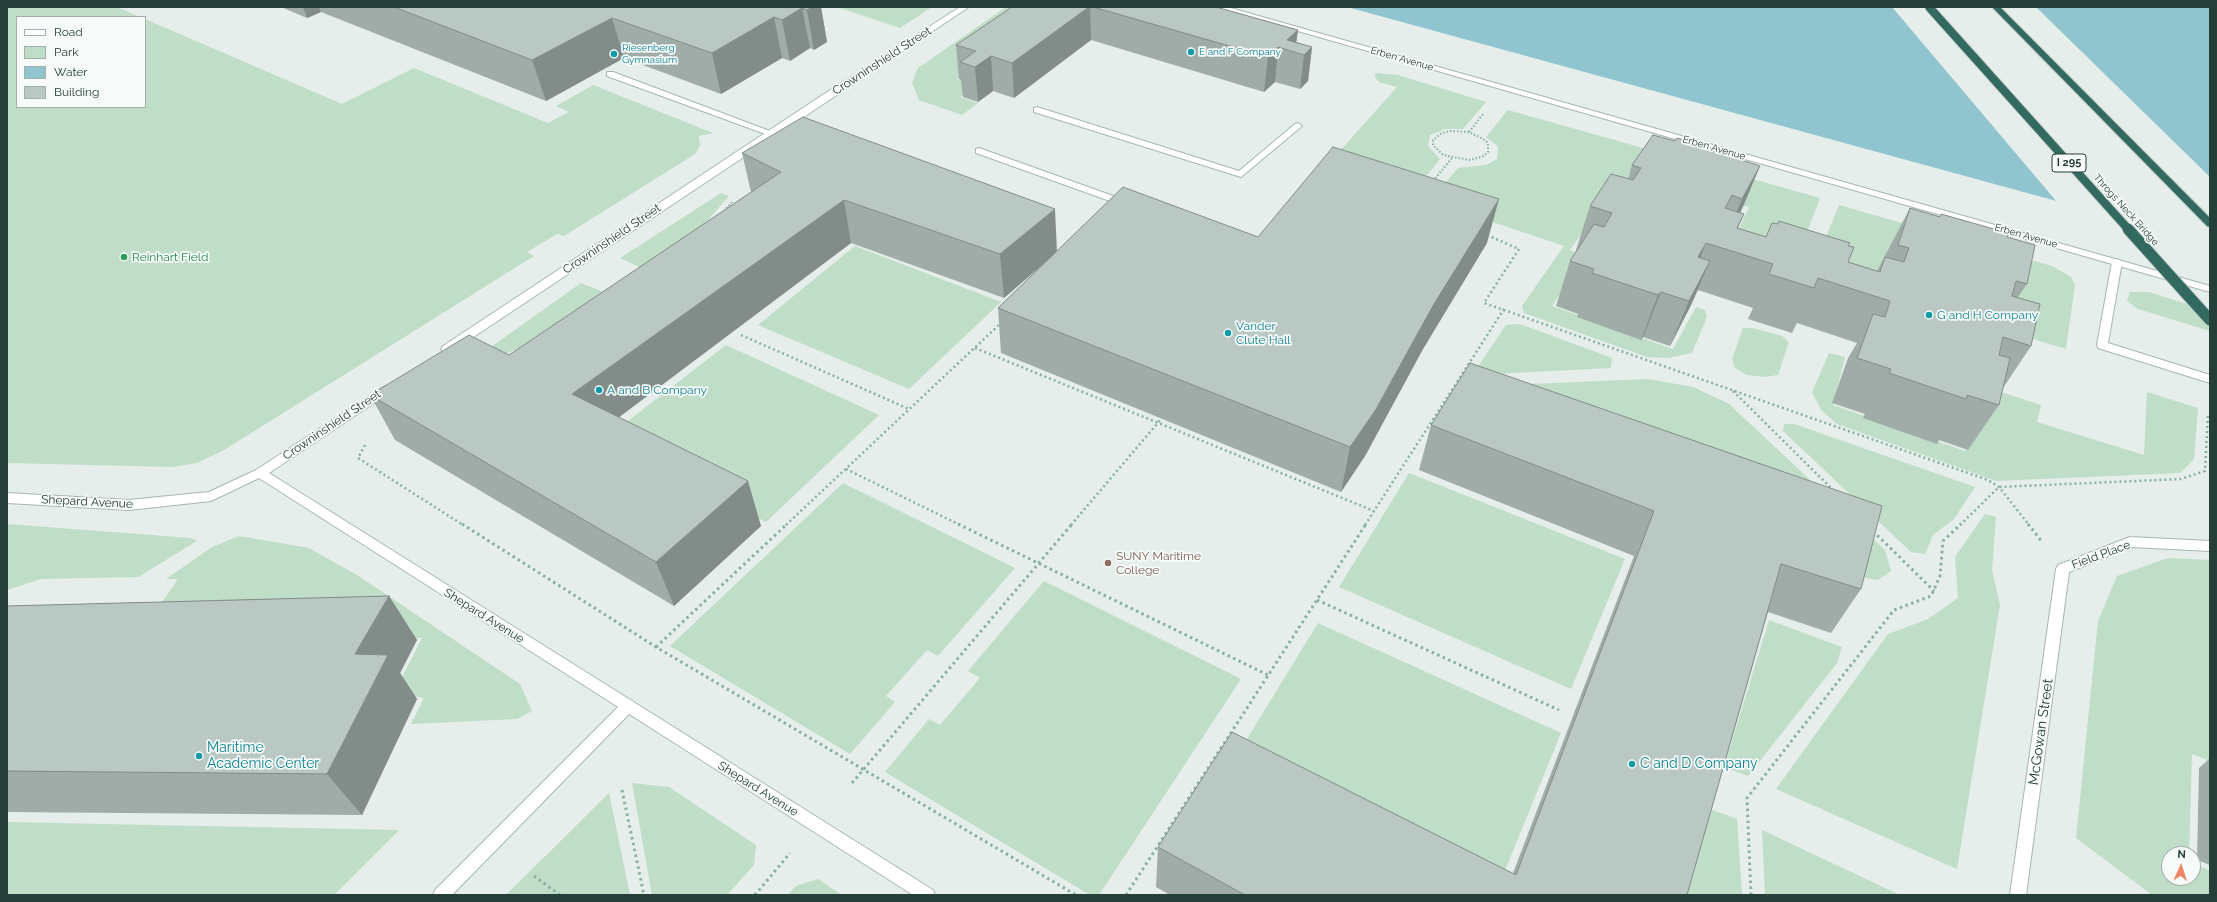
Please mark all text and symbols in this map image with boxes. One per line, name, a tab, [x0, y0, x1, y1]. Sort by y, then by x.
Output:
legend	[16, 16, 146, 108]
street label: Crowninshield Street	[830, 24, 934, 98]
text: Road	[54, 25, 83, 39]
place label: Riesenberg Gymnasium	[622, 42, 677, 66]
street label: Erben Avenue	[1369, 44, 1435, 74]
text: Park	[54, 45, 79, 59]
place label: E and F Company	[1199, 46, 1281, 58]
marker: E and F Company	[1186, 47, 1196, 57]
marker: Riesenberg Gymnasium	[609, 49, 619, 59]
text: Water	[54, 65, 88, 79]
text: Building	[54, 85, 100, 99]
street label: Erben Avenue	[1681, 133, 1747, 163]
road number: I 295	[2052, 154, 2086, 172]
street label: Throgs Neck Bridge	[2091, 172, 2161, 248]
street label: Crowninshield Street	[560, 201, 664, 277]
street label: Erben Avenue	[1993, 221, 2059, 251]
place label: Reinhart Field	[132, 250, 209, 264]
marker: Reinhart Field	[119, 252, 129, 262]
place label: G and H Company	[1937, 308, 2038, 322]
marker: G and H Company	[1924, 310, 1934, 320]
place label: Vander Clute Hall	[1236, 319, 1291, 347]
marker: Vander Clute Hall	[1223, 328, 1233, 338]
place label: A and B Company	[607, 383, 707, 397]
marker: A and B Company	[594, 385, 604, 395]
street label: Crowninshield Street	[280, 387, 384, 463]
street label: Shepard Avenue	[41, 492, 133, 512]
street label: Field Place	[2070, 538, 2132, 572]
place label: SUNY Maritime College	[1116, 549, 1201, 577]
marker: SUNY Maritime College	[1103, 558, 1113, 568]
street label: Shepard Avenue	[441, 586, 527, 646]
street label: McGowan Street	[2025, 678, 2057, 786]
place label: Maritime Academic Center	[207, 740, 319, 772]
marker: Maritime Academic Center	[194, 751, 204, 761]
place label: C and D Company	[1640, 756, 1757, 772]
street label: Shepard Avenue	[715, 759, 801, 819]
marker: C and D Company	[1627, 759, 1637, 769]
north arrow	[2161, 846, 2201, 886]
text: N	[2177, 848, 2186, 861]

